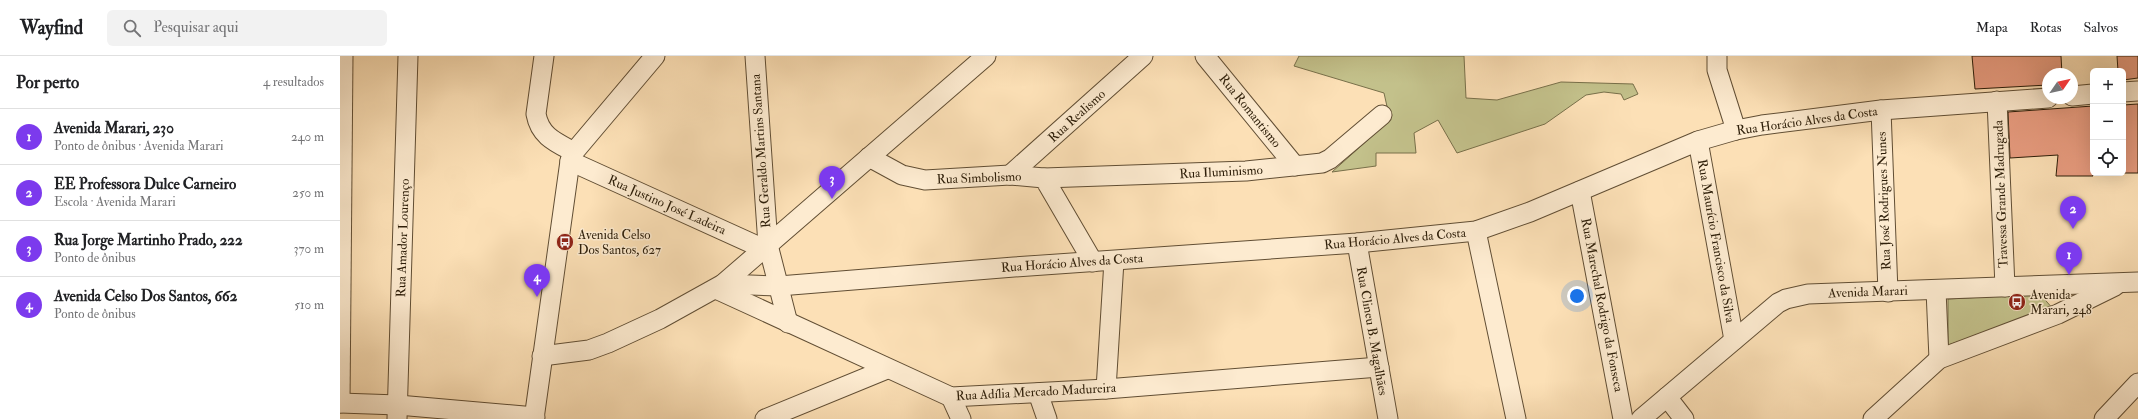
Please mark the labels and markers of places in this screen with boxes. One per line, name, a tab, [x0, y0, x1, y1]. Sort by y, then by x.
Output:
pin: 3	[819, 166, 845, 199]
pin: 2	[2060, 196, 2086, 229]
place label: Avenida Celso Dos Santos, 627	[577, 227, 661, 258]
bus stop icon: Avenida Celso Dos Santos, 627	[555, 232, 575, 252]
pin: 1	[2056, 242, 2082, 275]
pin: 4	[524, 264, 550, 297]
place label: Avenida Marari, 248	[2029, 287, 2092, 318]
bus stop icon: Avenida Marari, 248	[2007, 292, 2027, 312]

